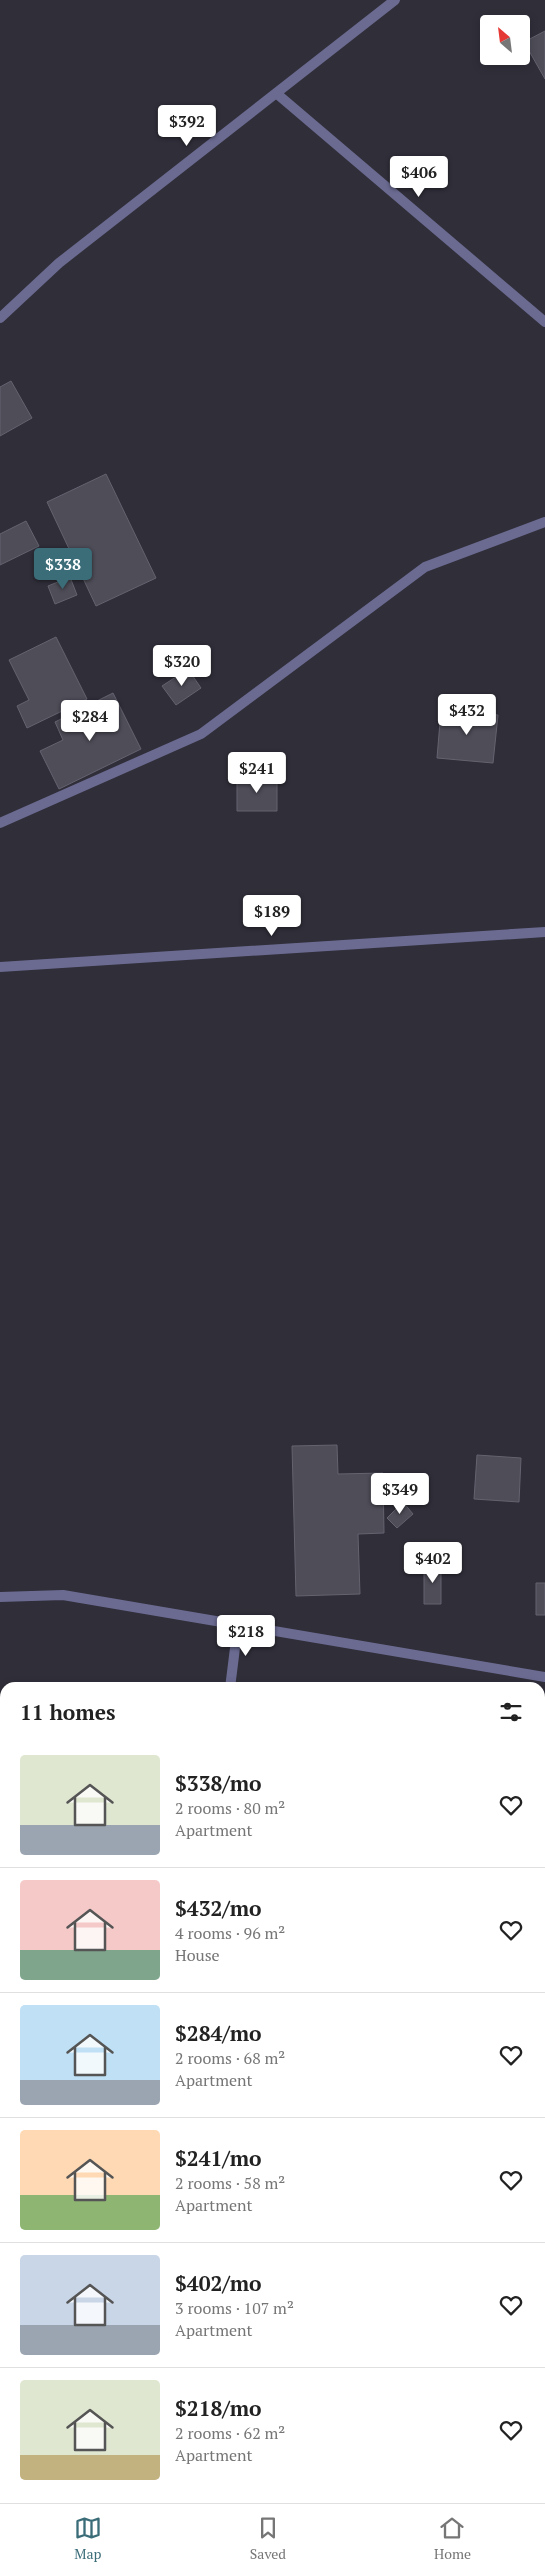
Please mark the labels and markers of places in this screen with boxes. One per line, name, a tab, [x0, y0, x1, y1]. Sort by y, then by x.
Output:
pin: $392	[157, 104, 217, 147]
pin: $406	[389, 156, 449, 198]
pin: $338	[33, 548, 93, 590]
pin: $320	[152, 644, 212, 687]
pin: $432	[437, 694, 497, 736]
pin: $284	[60, 700, 120, 742]
pin: $241	[227, 752, 287, 794]
pin: $189	[242, 894, 302, 937]
pin: $349	[370, 1472, 430, 1515]
pin: $402	[403, 1542, 463, 1584]
pin: $218	[216, 1614, 276, 1657]

